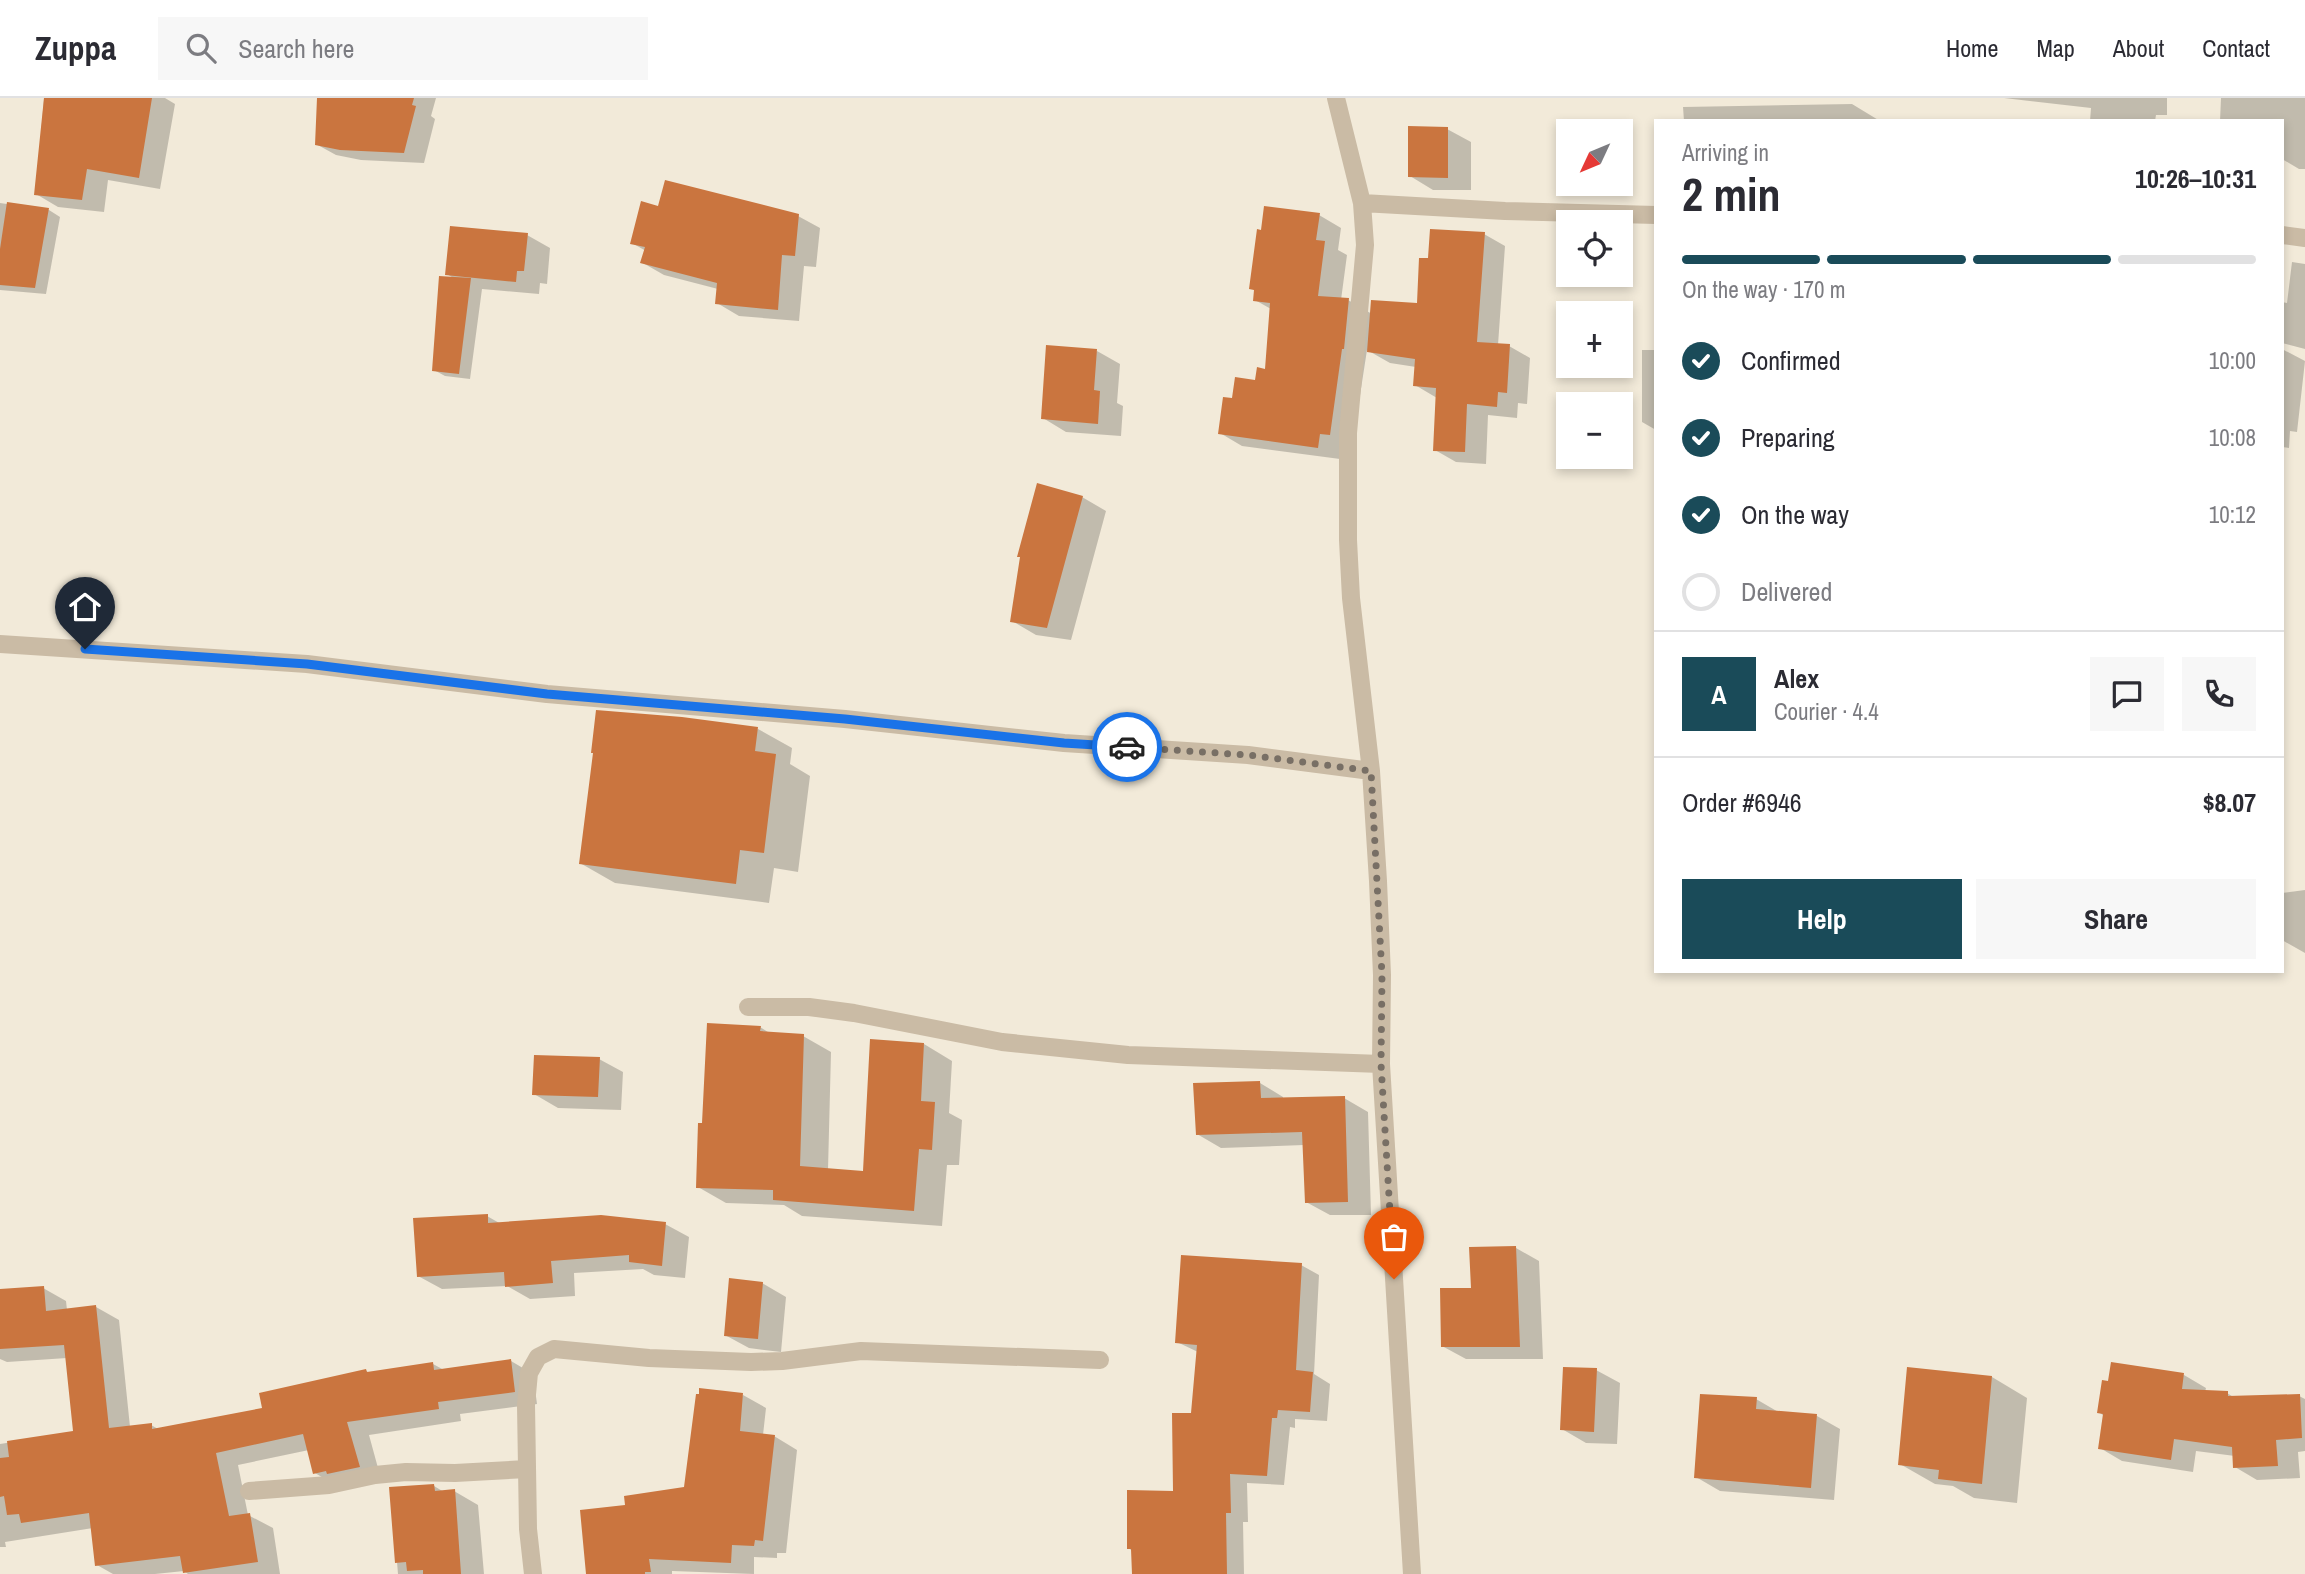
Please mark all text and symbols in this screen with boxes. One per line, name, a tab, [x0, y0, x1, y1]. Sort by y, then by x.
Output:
search box	[158, 17, 648, 80]
text: Zuppa	[35, 26, 116, 70]
icon: search	[182, 29, 220, 67]
text: Search here	[238, 31, 354, 66]
text: Home	[1946, 32, 1998, 64]
text: Map	[2036, 32, 2075, 64]
text: About	[2113, 32, 2164, 64]
text: Contact	[2202, 32, 2270, 64]
north arrow	[1556, 119, 1633, 196]
map controls	[1556, 119, 1633, 469]
text: Arriving in	[1682, 137, 1769, 168]
text: 10:26–10:31	[2135, 161, 2256, 196]
text: 2 min	[1682, 163, 1781, 225]
button: locate	[1556, 210, 1633, 287]
text: On the way · 170 m	[1682, 274, 1846, 305]
button: +	[1556, 301, 1633, 378]
icon: check	[1682, 342, 1720, 380]
text: Confirmed	[1741, 343, 1841, 378]
text: 10:00	[2209, 345, 2256, 376]
button: −	[1556, 392, 1633, 469]
icon: check	[1682, 419, 1720, 457]
text: Preparing	[1741, 420, 1835, 455]
text: 10:08	[2209, 422, 2256, 453]
icon: check	[1682, 496, 1720, 534]
text: On the way	[1741, 497, 1849, 532]
text: 10:12	[2209, 499, 2256, 530]
text: Delivered	[1741, 574, 1832, 609]
pin	[55, 577, 115, 649]
icon: home	[66, 588, 104, 626]
button: chat	[2090, 657, 2164, 731]
button: phone	[2182, 657, 2256, 731]
text: Alex	[1774, 661, 1819, 696]
text: A	[1711, 677, 1727, 712]
text: Courier · 4.4	[1774, 696, 1879, 727]
courier	[1092, 712, 1162, 782]
icon: car	[1108, 728, 1146, 766]
text: Order #6946	[1682, 785, 1802, 820]
text: $8.07	[2203, 785, 2256, 820]
button: Help	[1682, 879, 1962, 959]
button: Share	[1976, 879, 2256, 959]
pin	[1364, 1207, 1424, 1279]
icon: bag	[1375, 1218, 1413, 1256]

